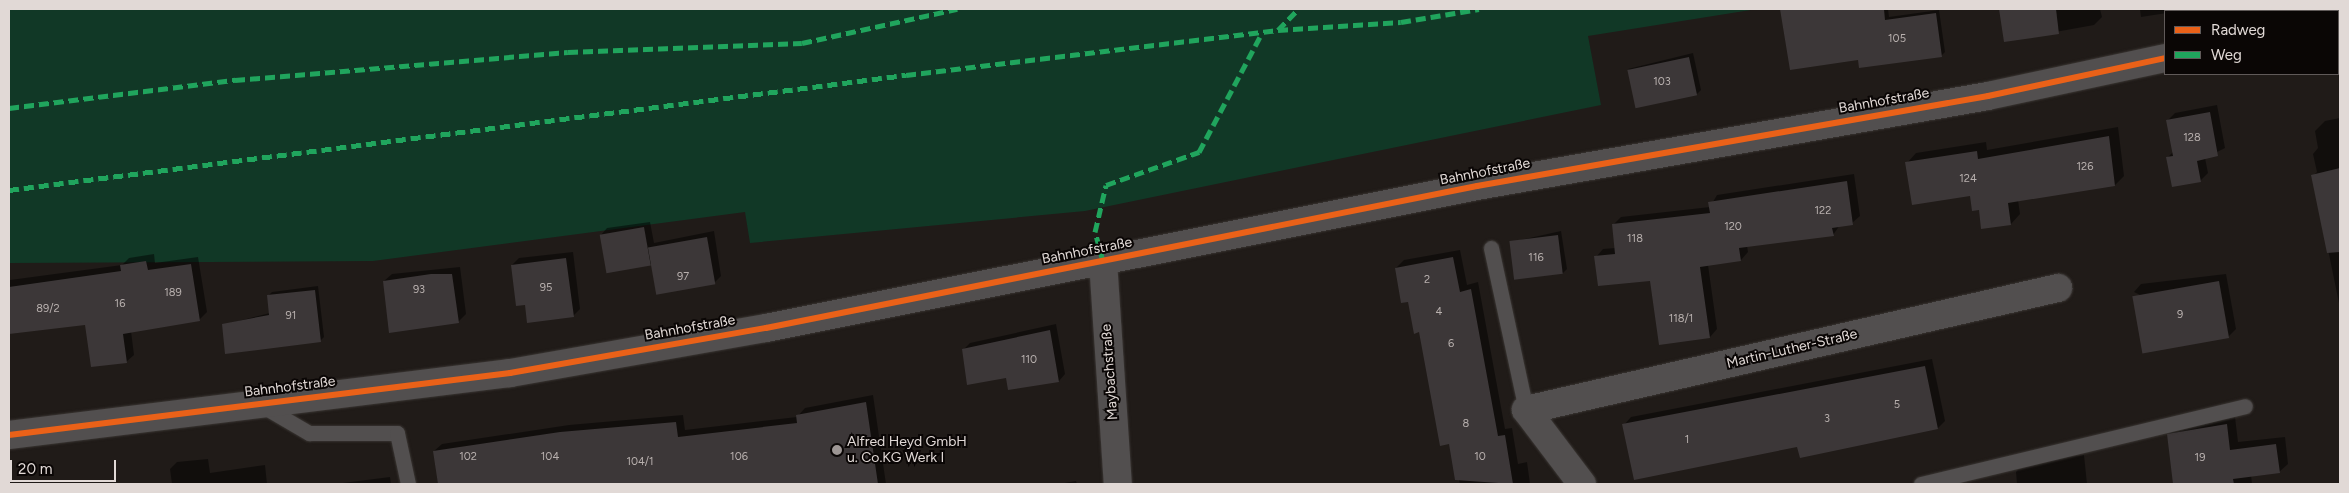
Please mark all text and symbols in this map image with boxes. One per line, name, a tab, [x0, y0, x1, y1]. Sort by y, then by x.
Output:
legend	[2164, 10, 2339, 75]
text: Radweg	[2211, 21, 2265, 39]
house number: 105	[1888, 32, 1906, 46]
text: Weg	[2211, 46, 2242, 64]
house number: 103	[1653, 75, 1671, 89]
street label: Bahnhofstraße	[1837, 85, 1931, 117]
house number: 128	[2183, 131, 2201, 145]
street label: Bahnhofstraße	[1438, 155, 1532, 189]
house number: 126	[2077, 160, 2093, 174]
house number: 124	[1959, 172, 1977, 186]
house number: 122	[1815, 204, 1831, 218]
house number: 120	[1724, 220, 1742, 234]
house number: 118	[1627, 232, 1643, 246]
street label: Bahnhofstraße	[1040, 234, 1134, 268]
house number: 116	[1528, 251, 1544, 265]
house number: 97	[677, 270, 689, 284]
house number: 2	[1424, 273, 1430, 287]
house number: 95	[540, 281, 552, 295]
house number: 93	[413, 283, 425, 297]
house number: 189	[164, 286, 182, 300]
house number: 16	[115, 297, 125, 311]
house number: 89/2	[36, 302, 60, 316]
house number: 4	[1436, 305, 1442, 319]
house number: 9	[2177, 308, 2183, 322]
house number: 91	[286, 309, 296, 323]
street label: Bahnhofstraße	[643, 312, 737, 344]
house number: 118/1	[1669, 312, 1693, 326]
street label: Maybachstraße	[1098, 323, 1122, 421]
street label: Martin-Luther-Straße	[1725, 326, 1859, 372]
house number: 6	[1448, 337, 1454, 351]
house number: 110	[1021, 353, 1037, 367]
street label: Bahnhofstraße	[243, 373, 337, 401]
house number: 5	[1894, 398, 1900, 412]
house number: 3	[1824, 412, 1830, 426]
house number: 8	[1463, 417, 1469, 431]
house number: 1	[1685, 433, 1689, 447]
place label: Alfred Heyd GmbH u. Co.KG Werk I	[847, 434, 967, 467]
marker: Alfred Heyd GmbH u. Co.KG Werk I	[831, 444, 843, 456]
scale bar	[12, 450, 119, 482]
house number: 102	[459, 450, 477, 464]
house number: 104	[541, 450, 559, 464]
house number: 106	[730, 450, 748, 464]
house number: 10	[1474, 450, 1486, 464]
house number: 19	[2195, 451, 2205, 465]
house number: 104/1	[626, 455, 654, 469]
text: 20 m	[18, 460, 52, 478]

